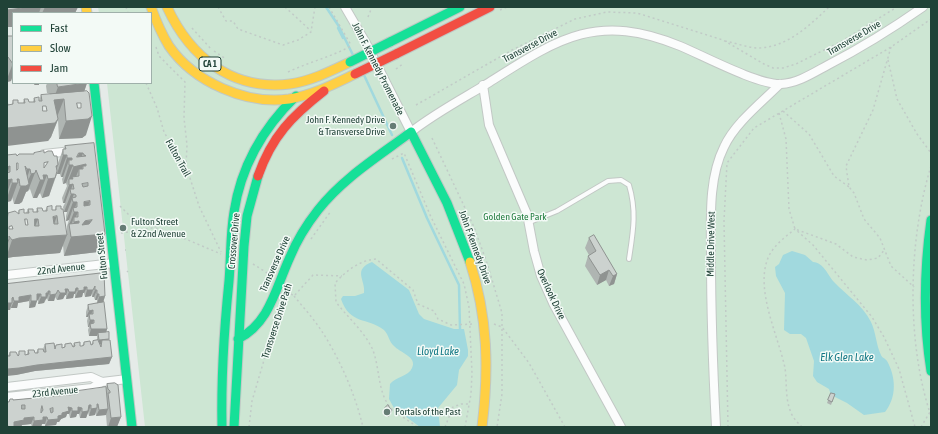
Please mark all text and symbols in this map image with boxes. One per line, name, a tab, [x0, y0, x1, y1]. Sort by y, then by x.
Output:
legend	[12, 12, 152, 84]
street label: Transverse Drive	[825, 18, 883, 58]
text: Fast	[50, 21, 68, 35]
street label: John F. Kennedy Promenade	[349, 21, 407, 117]
street label: Transverse Drive	[501, 27, 559, 65]
text: Slow	[50, 41, 71, 55]
road number: CA 1	[199, 57, 221, 71]
text: Jam	[50, 61, 68, 75]
place label: John F. Kennedy Drive & Transverse Drive	[306, 114, 385, 138]
marker: John F. Kennedy Drive & Transverse Drive	[388, 121, 398, 131]
street label: Fulton Trail	[163, 137, 193, 179]
street label: John F Kennedy Drive	[456, 209, 494, 285]
park label: Golden Gate Park	[483, 211, 547, 223]
street label: Middle Drive West	[704, 211, 718, 277]
street label: Crossover Drive	[226, 213, 242, 269]
place label: Fulton Street & 22nd Avenue	[131, 216, 186, 240]
marker: Fulton Street & 22nd Avenue	[118, 223, 128, 233]
street label: Fulton Street	[94, 232, 110, 280]
street label: Transverse Drive	[257, 234, 293, 294]
street label: 22nd Avenue	[36, 261, 86, 277]
street label: Overlook Drive	[534, 267, 568, 321]
street label: Transverse Drive Path	[259, 282, 295, 360]
water label: Lloyd Lake	[417, 345, 459, 359]
water label: Elk Glen Lake	[820, 351, 874, 365]
street label: 23rd Avenue	[31, 384, 79, 400]
place label: Portals of the Past	[395, 406, 461, 418]
marker: Portals of the Past	[382, 407, 392, 417]

